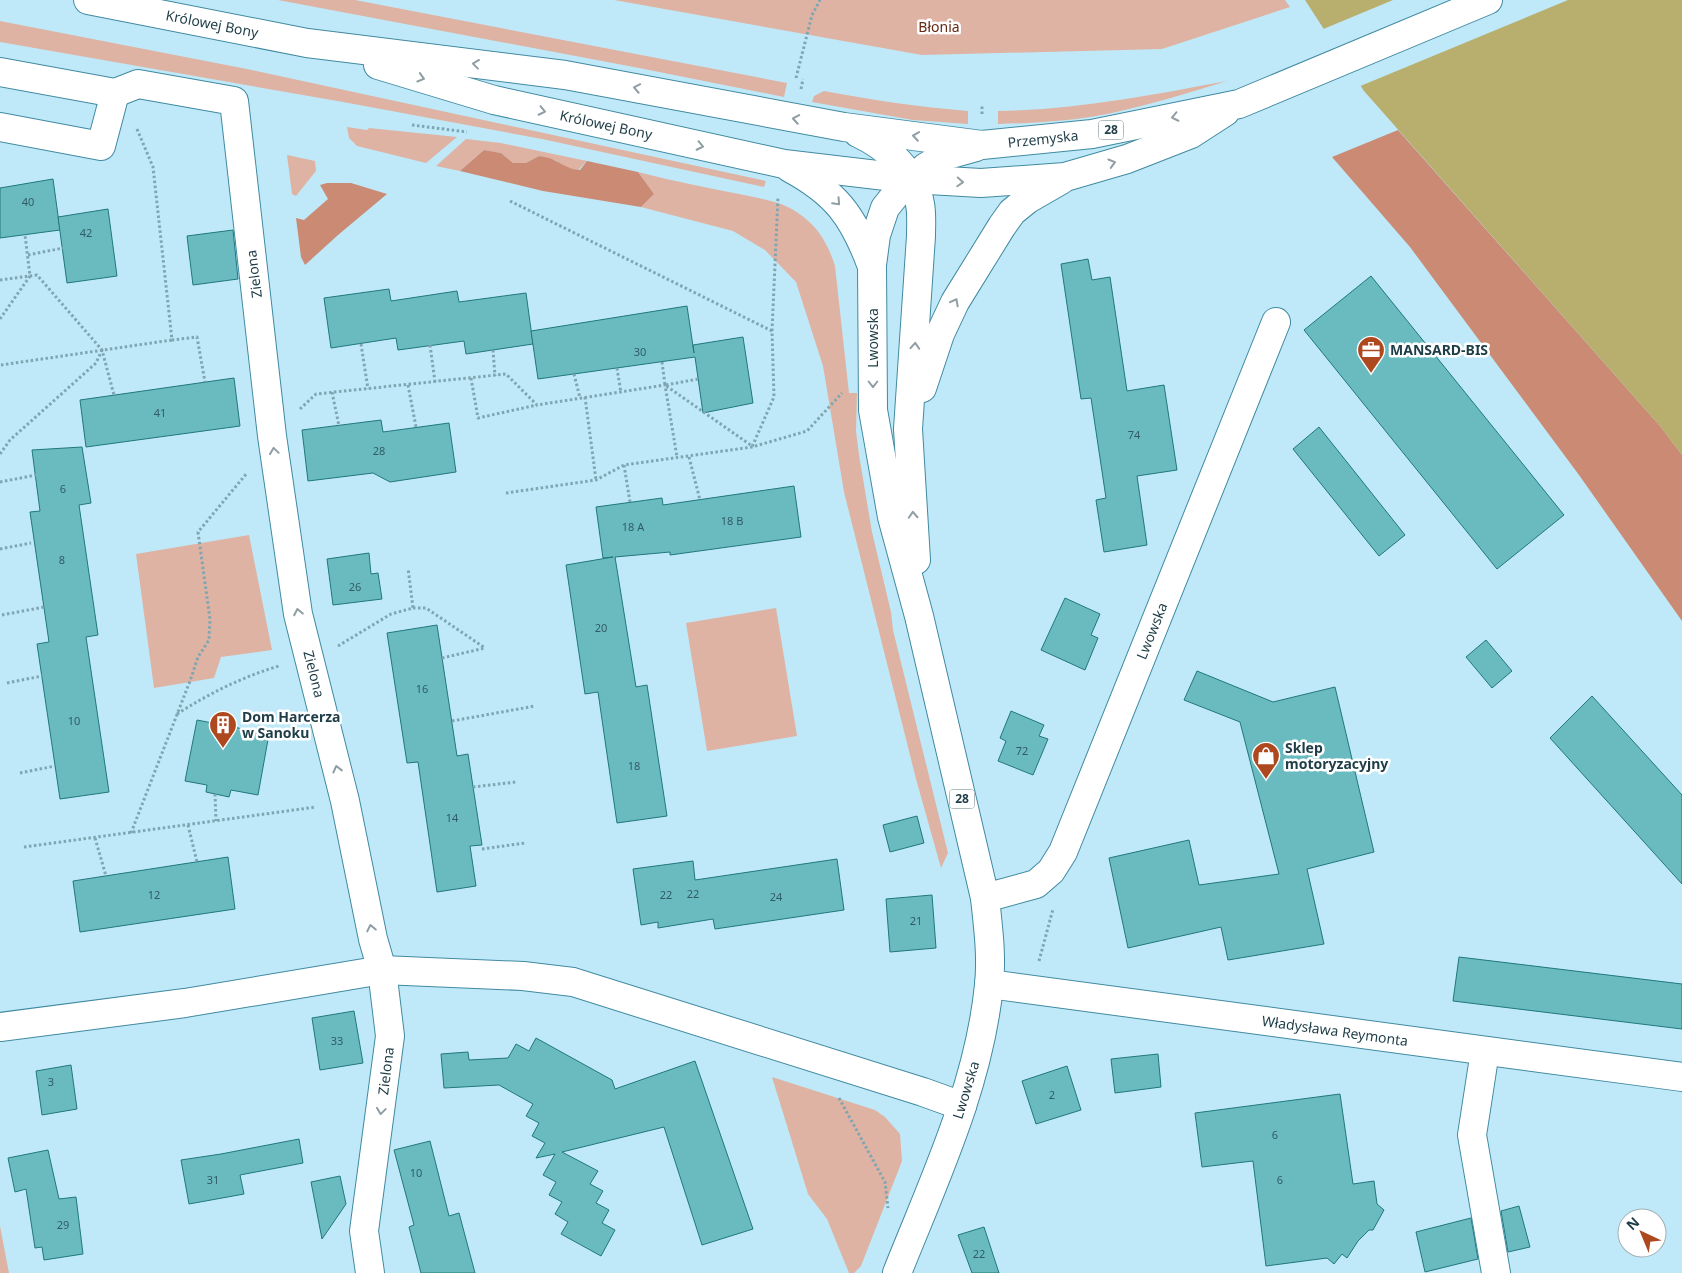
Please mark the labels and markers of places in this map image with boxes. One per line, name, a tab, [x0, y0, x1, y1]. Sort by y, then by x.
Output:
office icon: MANSARD-BIS	[1356, 335, 1386, 374]
place label: MANSARD-BIS	[1390, 340, 1488, 359]
place label: Dom Harcerza w Sanoku	[242, 707, 341, 742]
building icon: Dom Harcerza w Sanoku	[208, 710, 238, 749]
place label: Sklep motoryzacyjny	[1285, 738, 1388, 773]
shop icon: Sklep motoryzacyjny	[1251, 741, 1281, 780]

